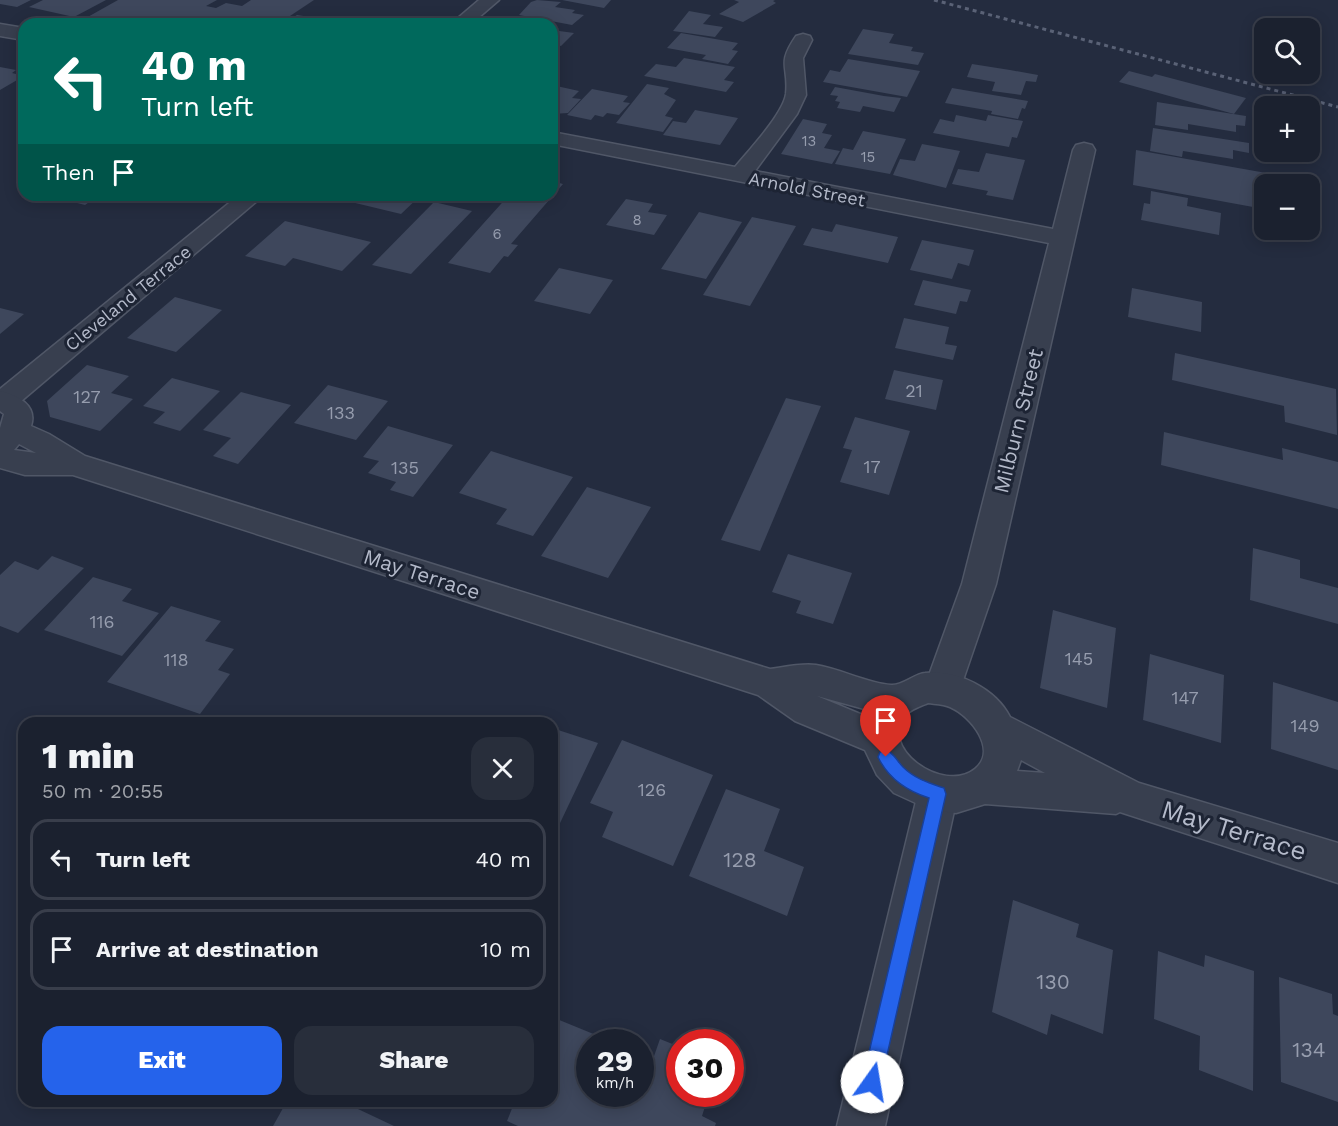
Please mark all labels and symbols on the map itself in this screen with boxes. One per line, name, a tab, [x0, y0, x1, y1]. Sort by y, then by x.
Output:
house number: 13	[802, 132, 816, 150]
house number: 15	[861, 148, 875, 166]
street label: Arnold Street	[747, 167, 868, 211]
house number: 8	[632, 211, 642, 229]
house number: 6	[492, 225, 502, 243]
street label: Cleveland Terrace	[61, 241, 195, 355]
street label: Milburn Street	[988, 346, 1048, 496]
house number: 21	[905, 380, 923, 401]
house number: 127	[73, 386, 101, 407]
house number: 133	[327, 402, 355, 423]
house number: 17	[863, 456, 881, 477]
house number: 135	[391, 457, 419, 478]
street label: May Terrace	[361, 543, 483, 605]
house number: 116	[90, 611, 114, 632]
house number: 145	[1065, 648, 1093, 669]
house number: 118	[163, 649, 189, 670]
house number: 147	[1171, 687, 1199, 708]
pin	[860, 695, 911, 757]
house number: 149	[1290, 715, 1320, 736]
house number: 126	[638, 779, 666, 800]
street label: May Terrace	[1158, 794, 1310, 866]
house number: 128	[723, 847, 757, 872]
house number: 130	[1036, 969, 1070, 994]
speed limit sign: 30	[666, 1029, 744, 1107]
house number: 134	[1292, 1037, 1326, 1062]
position arrow	[840, 1050, 904, 1114]

